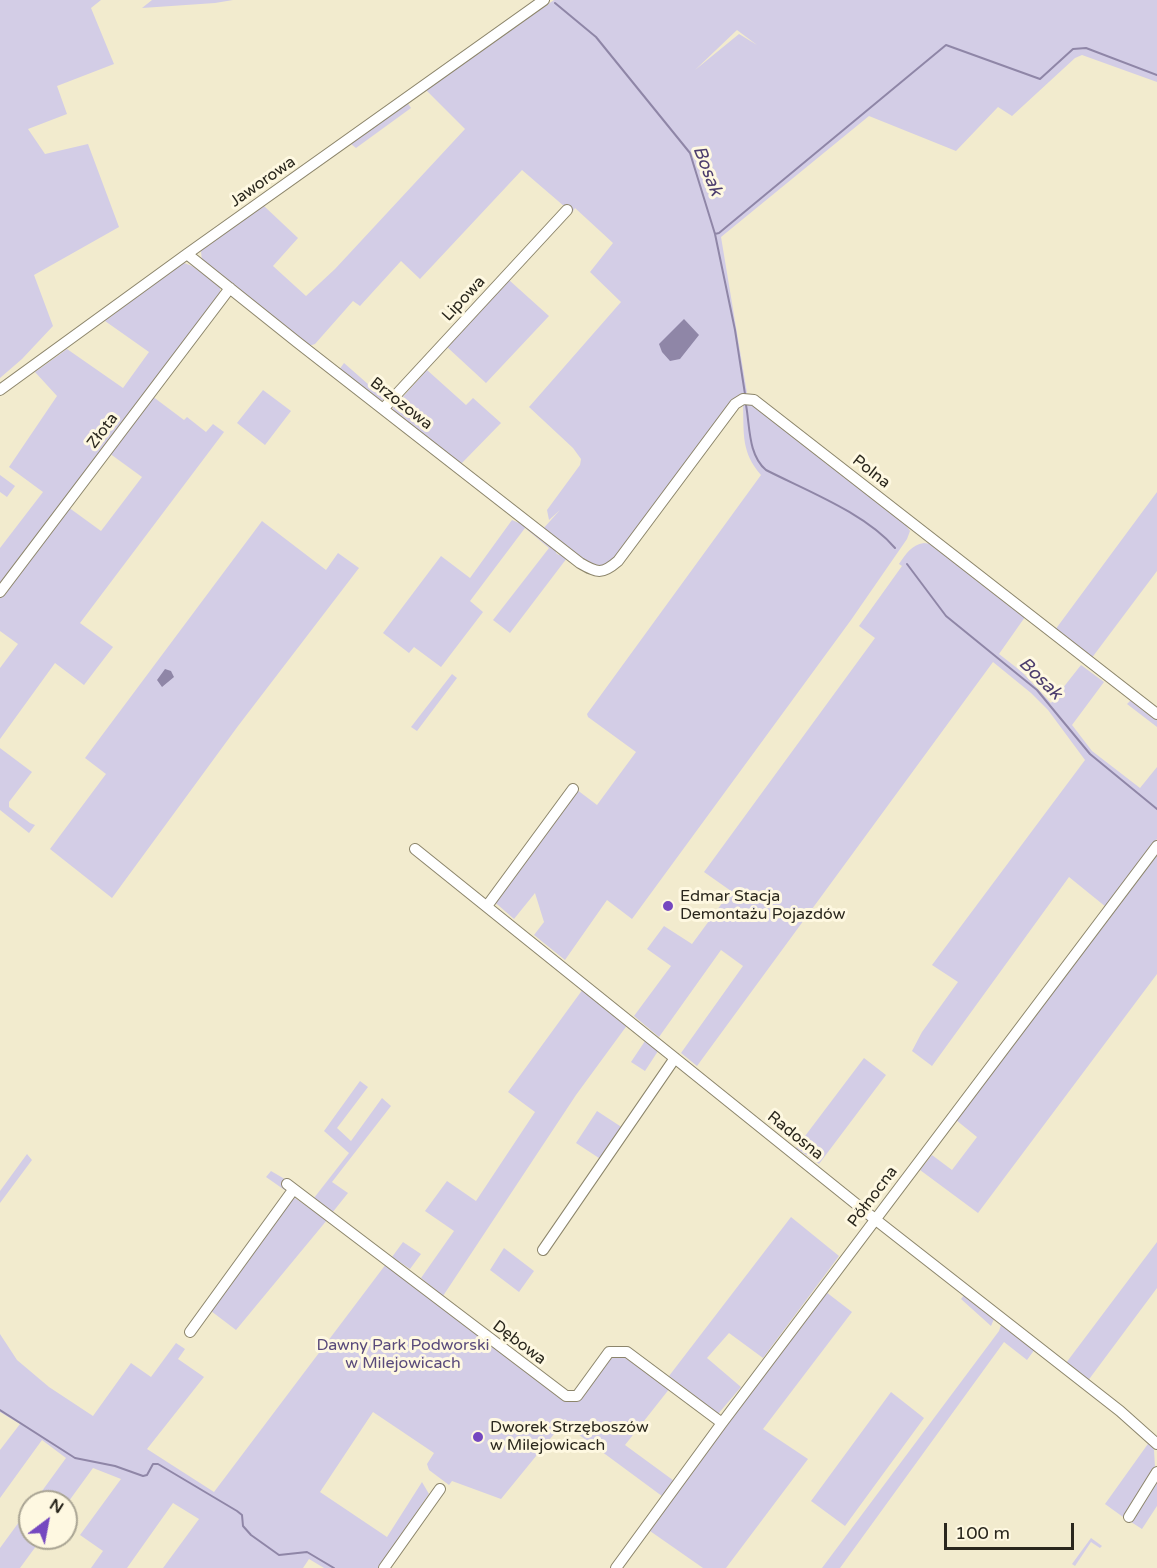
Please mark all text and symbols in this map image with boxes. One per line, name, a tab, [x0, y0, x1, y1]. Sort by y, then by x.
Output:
water label: Bosak	[688, 143, 726, 199]
street label: Jaworowa	[227, 152, 299, 212]
street label: Lipowa	[438, 273, 490, 325]
street label: Brzozowa	[366, 374, 436, 434]
street label: Złota	[84, 410, 122, 452]
street label: Polna	[848, 451, 894, 493]
water label: Bosak	[1014, 653, 1066, 705]
place label: Edmar Stacja Demontażu Pojazdów	[680, 887, 845, 925]
marker: Edmar Stacja Demontażu Pojazdów	[661, 899, 675, 913]
street label: Radosna	[763, 1108, 827, 1164]
street label: Północna	[844, 1163, 902, 1231]
street label: Dębowa	[488, 1317, 550, 1369]
park label: Dawny Park Podworski w Milejowicach	[316, 1336, 490, 1374]
place label: Dworek Strzęboszów w Milejowicach	[490, 1418, 649, 1456]
marker: Dworek Strzęboszów w Milejowicach	[471, 1430, 485, 1444]
north arrow	[18, 1490, 78, 1550]
text: N	[46, 1495, 67, 1518]
scale bar	[947, 1511, 1078, 1549]
text: 100 m	[955, 1522, 1010, 1544]

